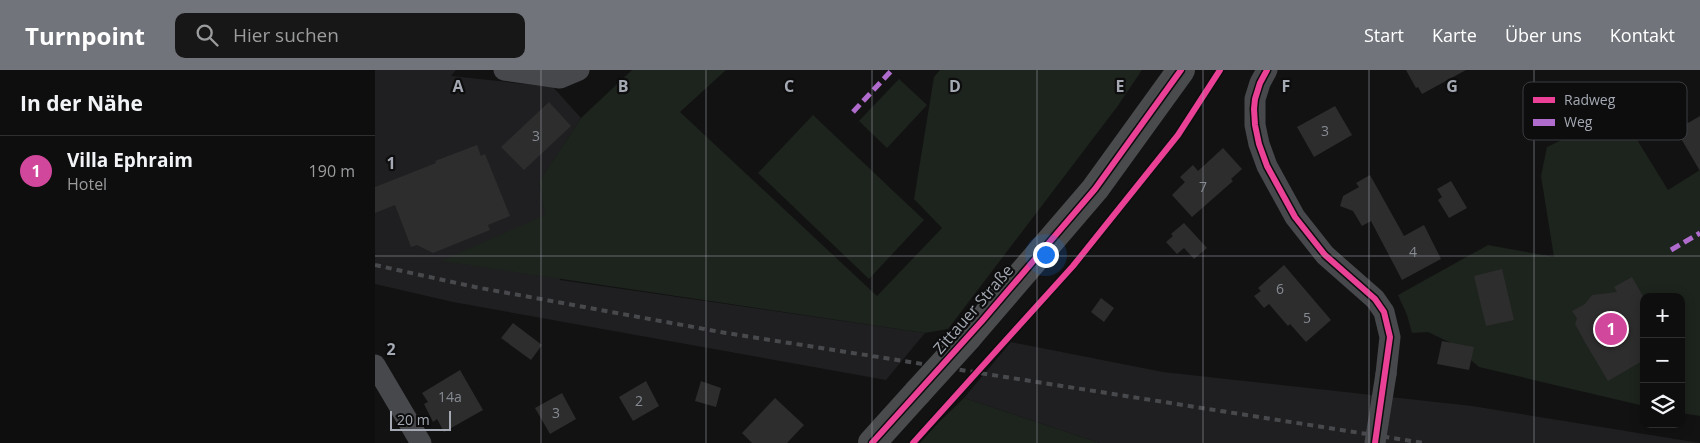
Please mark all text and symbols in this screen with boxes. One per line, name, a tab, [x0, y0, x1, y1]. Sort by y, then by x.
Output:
search box	[175, 13, 525, 58]
text: Turnpoint	[25, 19, 145, 52]
icon: search	[193, 21, 221, 49]
text: Hier suchen	[233, 22, 339, 48]
text: Start	[1364, 23, 1404, 47]
text: Karte	[1432, 23, 1477, 47]
text: Über uns	[1505, 23, 1582, 47]
text: Kontakt	[1610, 23, 1675, 47]
text: A	[452, 75, 464, 97]
text: B	[618, 75, 628, 97]
text: C	[784, 75, 794, 97]
text: D	[949, 75, 961, 97]
text: E	[1116, 75, 1125, 97]
text: F	[1282, 75, 1290, 97]
text: G	[1446, 75, 1458, 97]
legend	[1523, 82, 1687, 140]
text: In der Nähe	[20, 89, 143, 117]
text: Radweg	[1564, 90, 1616, 109]
text: Weg	[1564, 112, 1593, 131]
house number: 3	[1321, 121, 1329, 140]
house number: 3	[532, 126, 540, 145]
text: Villa Ephraim	[67, 147, 193, 173]
text: 1	[386, 152, 396, 174]
text: 1	[31, 160, 41, 182]
text: 190 m	[309, 160, 355, 182]
text: Hotel	[67, 173, 107, 195]
house number: 7	[1199, 177, 1207, 196]
your location	[1033, 242, 1059, 268]
house number: 4	[1409, 242, 1417, 261]
street label: Zittauer Straße	[928, 260, 1018, 358]
house number: 6	[1276, 279, 1284, 298]
map controls	[1640, 293, 1685, 428]
button: +	[1640, 293, 1685, 338]
house number: 5	[1303, 308, 1311, 327]
pin: 1	[1595, 310, 1627, 348]
text: 2	[386, 338, 396, 360]
button: −	[1640, 338, 1685, 383]
button: layers	[1640, 383, 1685, 428]
house number: 14a	[438, 387, 462, 406]
house number: 2	[635, 391, 643, 410]
house number: 3	[552, 403, 560, 422]
scale bar	[390, 408, 451, 431]
text: 20 m	[397, 410, 430, 429]

